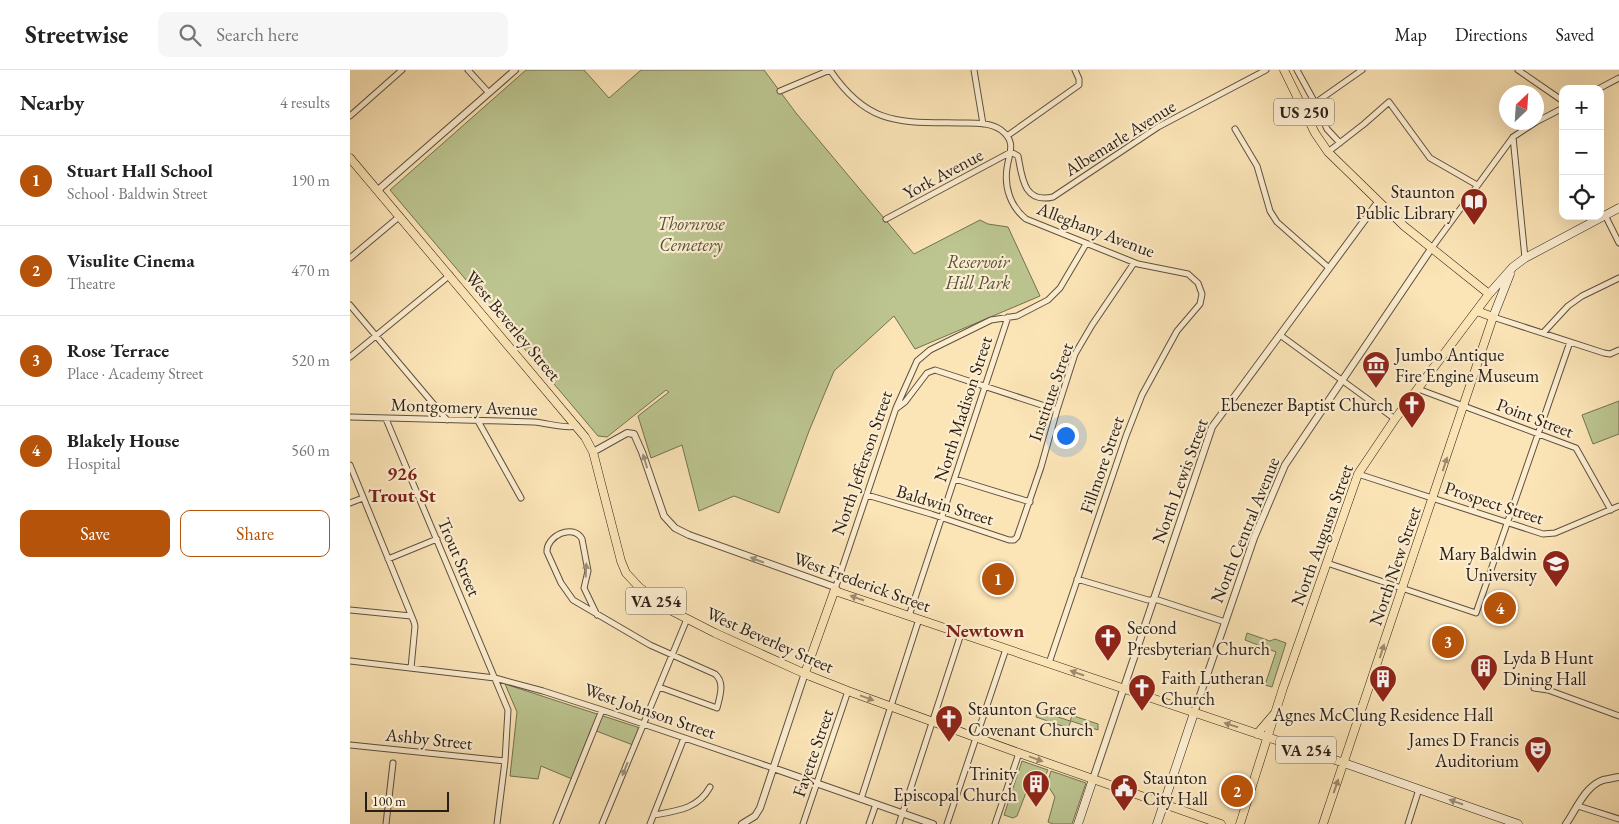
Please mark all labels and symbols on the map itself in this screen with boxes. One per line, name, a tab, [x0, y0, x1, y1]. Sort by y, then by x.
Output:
north arrow	[1499, 85, 1544, 130]
street label: Albemarle Avenue	[1059, 94, 1180, 181]
road number: US 250	[1274, 98, 1334, 126]
street label: York Avenue	[899, 143, 987, 204]
place label: Staunton Public Library	[1356, 180, 1455, 224]
library icon: Staunton Public Library	[1459, 187, 1489, 226]
street label: Alleghany Avenue	[1033, 196, 1158, 263]
park label: Thornrose Cemetery	[657, 212, 726, 257]
park label: Reservoir Hill Park	[945, 250, 1010, 294]
street label: West Beverley Street	[460, 266, 567, 386]
street label: North Madison Street	[928, 333, 997, 485]
street label: Institute Street	[1023, 339, 1078, 444]
place label: Jumbo Antique Fire Engine Museum	[1393, 343, 1539, 387]
museum icon: Jumbo Antique Fire Engine Museum	[1361, 350, 1391, 389]
street label: North Jefferson Street	[826, 387, 897, 538]
church icon: Ebenezer Baptist Church	[1397, 390, 1427, 429]
street label: Montgomery Avenue	[390, 392, 538, 421]
street label: Point Street	[1493, 392, 1577, 443]
place label: Ebenezer Baptist Church	[1220, 393, 1393, 416]
street label: Fillmore Street	[1074, 413, 1129, 516]
street label: North Lewis Street	[1146, 415, 1213, 546]
your location	[1053, 423, 1079, 449]
one-way arrow	[641, 453, 649, 468]
street label: North Central Avenue	[1205, 453, 1284, 606]
one-way arrow	[1441, 456, 1449, 471]
district label: 926 Trout St	[368, 461, 436, 508]
street label: North Augusta Street	[1285, 461, 1358, 609]
street label: Prospect Street	[1442, 476, 1547, 529]
street label: Baldwin Street	[894, 479, 997, 530]
street label: North New Street	[1363, 503, 1426, 628]
street label: Trout Street	[433, 514, 486, 600]
place label: Mary Baldwin University	[1439, 542, 1537, 586]
street label: West Frederick Street	[790, 546, 934, 617]
school or university icon: Mary Baldwin University	[1541, 549, 1571, 588]
one-way arrow	[749, 556, 764, 564]
pin: 1	[982, 560, 1014, 598]
one-way arrow	[582, 561, 590, 577]
road number: VA 254	[626, 588, 686, 614]
pin: 4	[1484, 589, 1516, 627]
one-way arrow	[849, 594, 864, 602]
street label: West Beverley Street	[703, 601, 838, 678]
place label: Second Presbyterian Church	[1127, 616, 1270, 660]
district label: Newtown	[946, 618, 1024, 643]
church icon: Second Presbyterian Church	[1093, 623, 1123, 662]
pin: 3	[1432, 623, 1464, 661]
one-way arrow	[1379, 643, 1386, 658]
place label: Lyda B Hunt Dining Hall	[1503, 646, 1594, 690]
building icon: Lyda B Hunt Dining Hall	[1469, 653, 1499, 692]
building icon: Agnes McClung Residence Hall	[1368, 664, 1398, 703]
place label: Faith Lutheran Church	[1161, 666, 1265, 710]
one-way arrow	[1069, 669, 1084, 677]
church icon: Faith Lutheran Church	[1127, 673, 1157, 712]
street label: West Johnson Street	[581, 677, 719, 744]
one-way arrow	[859, 695, 874, 702]
place label: Staunton Grace Covenant Church	[968, 697, 1093, 741]
place label: Agnes McClung Residence Hall	[1272, 703, 1493, 726]
church icon: Staunton Grace Covenant Church	[934, 704, 964, 743]
street label: Fayette Street	[787, 705, 838, 800]
one-way arrow	[1224, 721, 1239, 729]
street label: Ashby Street	[383, 722, 474, 755]
place label: James D Francis Auditorium	[1407, 728, 1519, 772]
theatre icon: James D Francis Auditorium	[1523, 735, 1553, 774]
road number: VA 254	[1276, 736, 1336, 764]
one-way arrow	[1028, 756, 1043, 763]
one-way arrow	[620, 762, 628, 776]
place label: Trinity Episcopal Church	[893, 762, 1017, 806]
place label: Staunton City Hall	[1143, 766, 1208, 810]
building icon: Trinity Episcopal Church	[1021, 769, 1051, 808]
pin: 2	[1221, 772, 1253, 810]
public building icon: Staunton City Hall	[1109, 773, 1139, 812]
one-way arrow	[1333, 778, 1340, 793]
scale bar	[365, 789, 449, 812]
one-way arrow	[1448, 798, 1463, 805]

